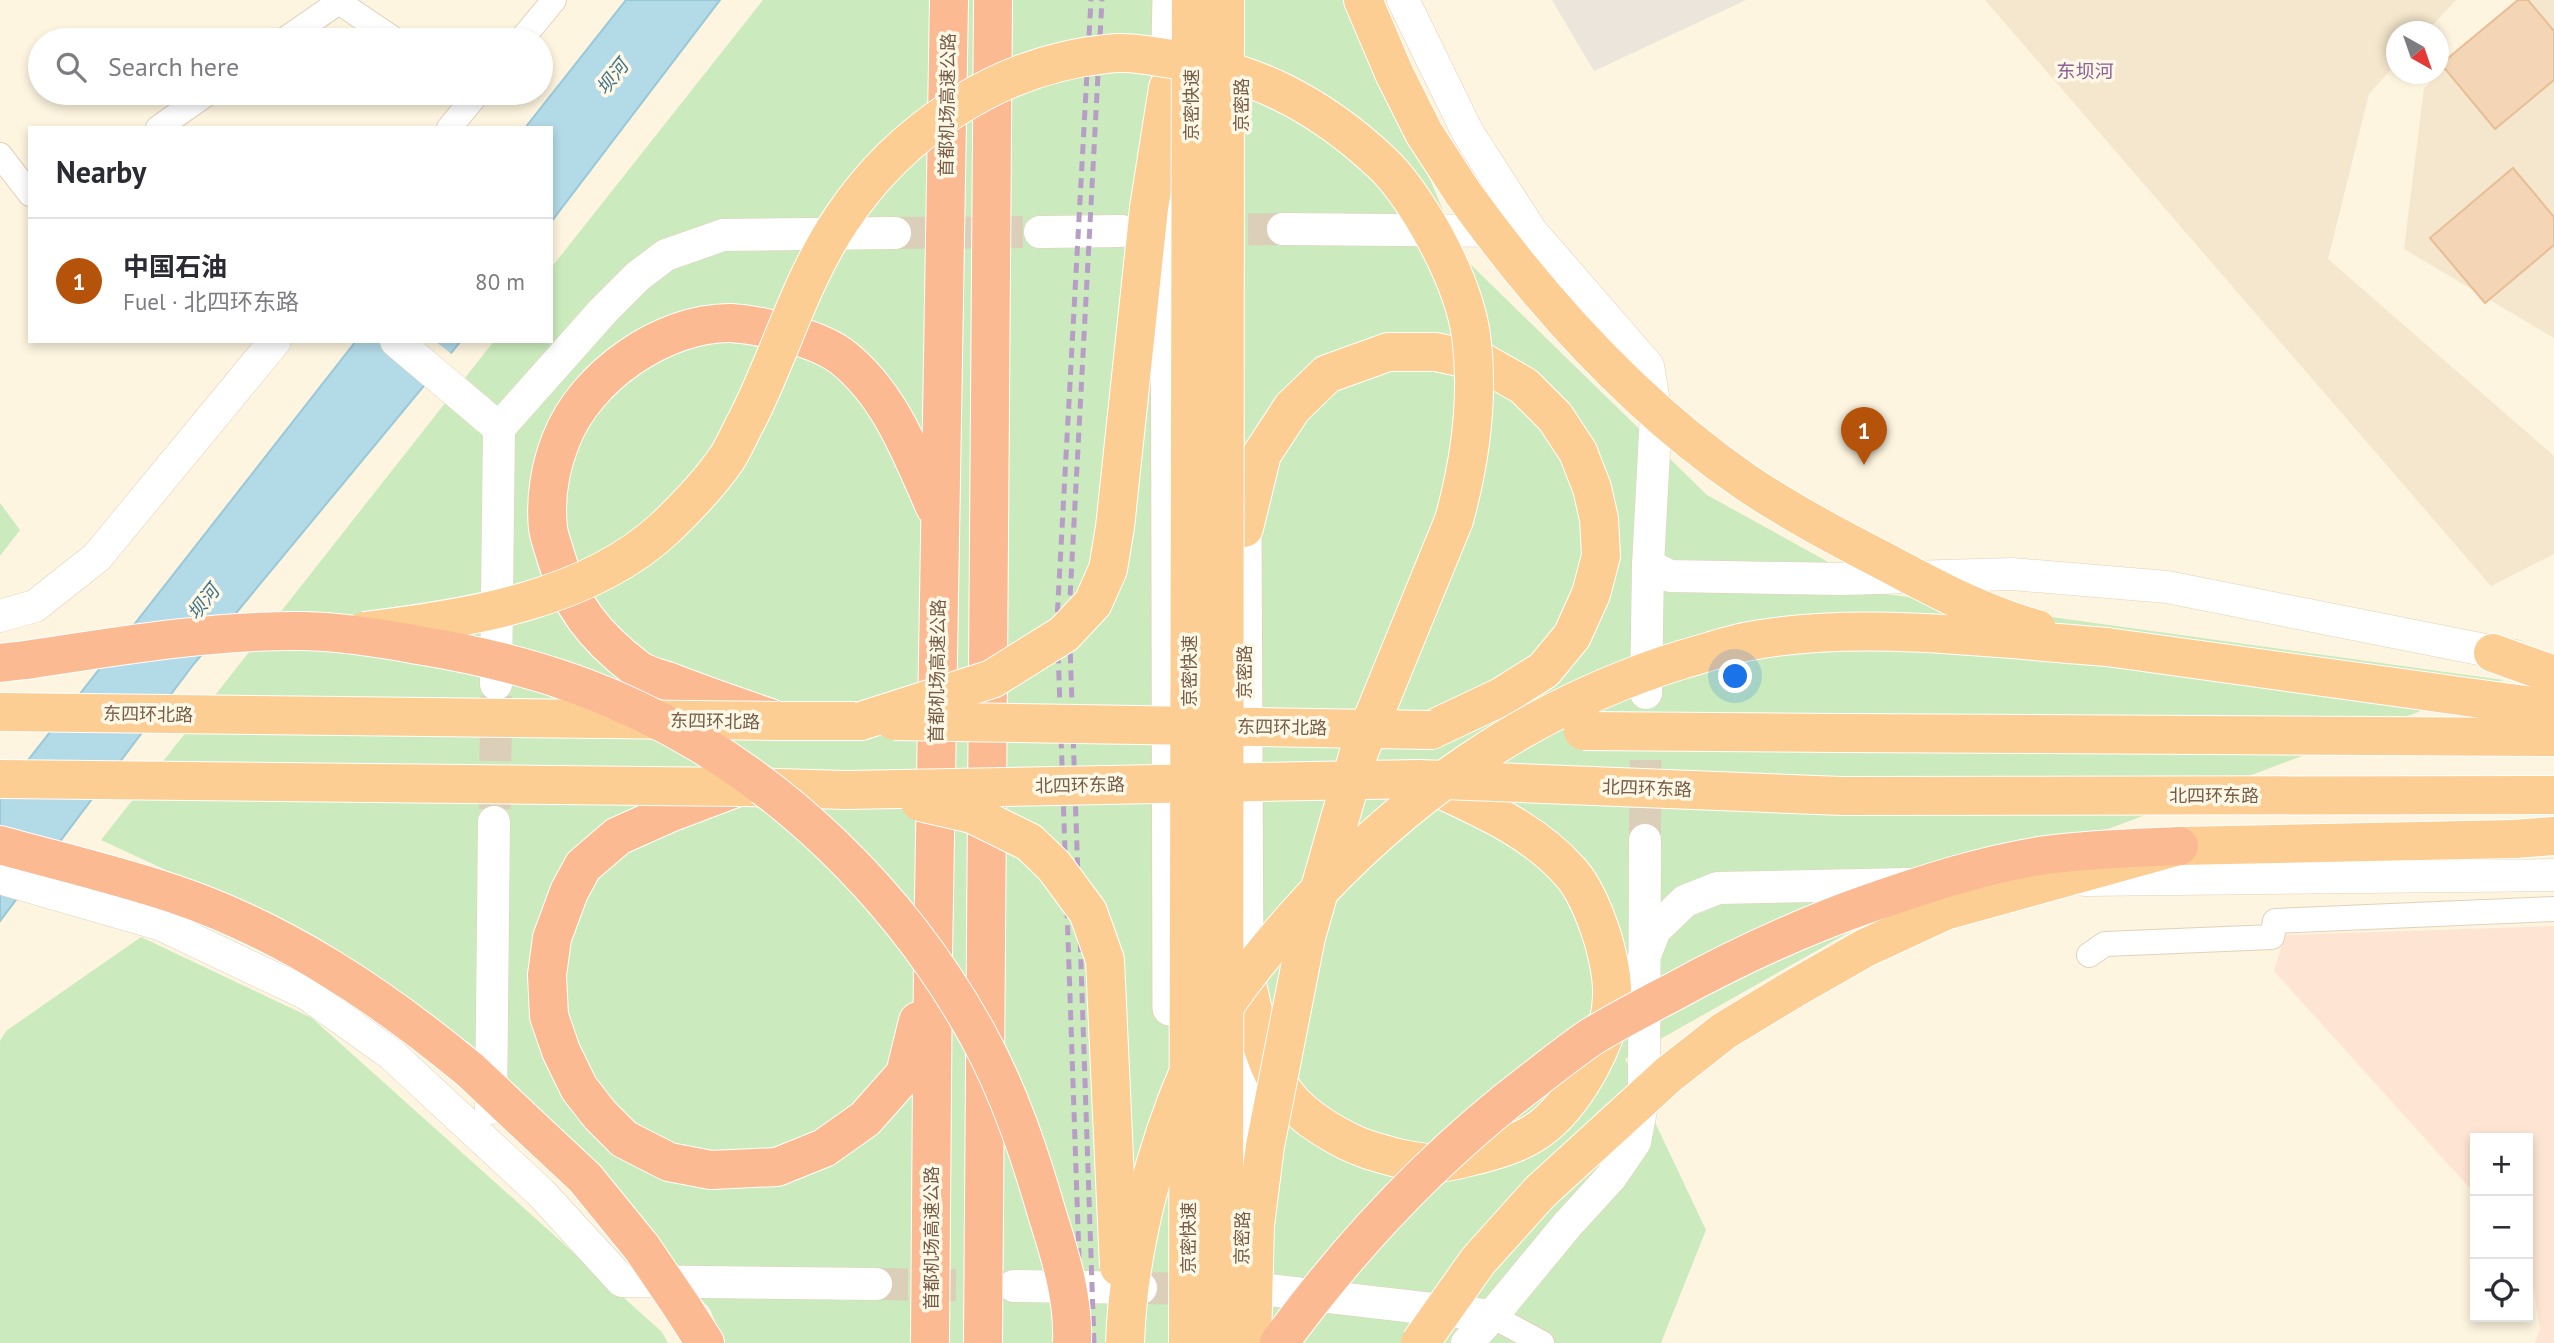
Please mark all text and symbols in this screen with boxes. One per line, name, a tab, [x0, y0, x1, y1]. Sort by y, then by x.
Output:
north arrow	[2386, 21, 2449, 84]
search box	[28, 28, 553, 105]
street label: 首都机场高速公路	[934, 33, 960, 177]
icon: search	[52, 48, 90, 86]
text: Search here	[108, 50, 239, 83]
water label: 坝河	[591, 51, 636, 99]
district label: 东坝河	[2056, 59, 2114, 83]
street label: 京密快速	[1180, 69, 1203, 141]
street label: 京密路	[1230, 78, 1253, 132]
text: Nearby	[56, 152, 146, 191]
text: 中国石油	[123, 250, 227, 283]
text: 1	[72, 267, 86, 296]
text: 80 m	[475, 267, 525, 296]
text: Fuel · 北四环东路	[123, 287, 299, 316]
pin: 1	[1841, 407, 1887, 465]
water label: 坝河	[182, 576, 227, 624]
street label: 首都机场高速公路	[924, 599, 950, 743]
street label: 京密快速	[1178, 635, 1201, 707]
street label: 京密路	[1233, 645, 1256, 699]
your location	[1718, 659, 1752, 693]
street label: 东四环北路	[103, 702, 193, 726]
street label: 东四环北路	[670, 709, 760, 733]
street label: 东四环北路	[1237, 715, 1327, 739]
street label: 北四环东路	[1035, 773, 1125, 797]
street label: 北四环东路	[1602, 775, 1692, 801]
street label: 北四环东路	[2169, 784, 2259, 807]
map controls	[2470, 1133, 2533, 1322]
button: +	[2470, 1133, 2533, 1196]
street label: 首都机场高速公路	[920, 1166, 943, 1310]
button: −	[2470, 1196, 2533, 1259]
street label: 京密快速	[1177, 1202, 1200, 1274]
street label: 京密路	[1230, 1211, 1254, 1265]
button: locate	[2470, 1259, 2533, 1322]

